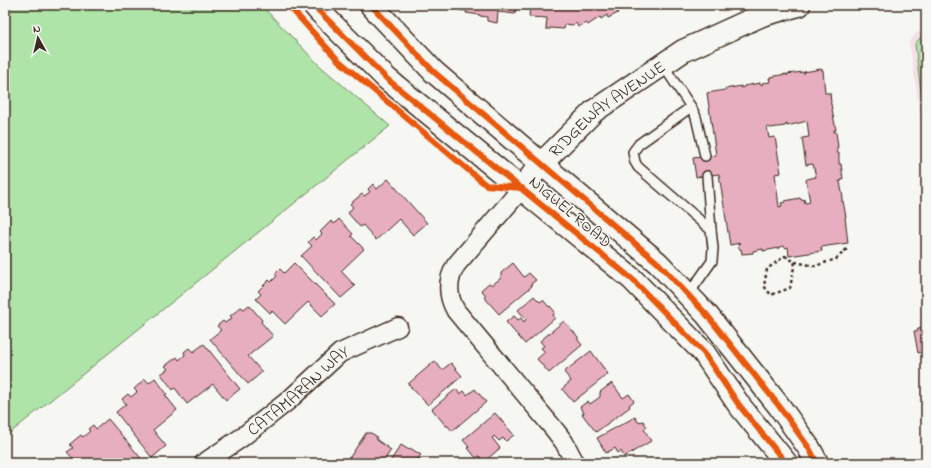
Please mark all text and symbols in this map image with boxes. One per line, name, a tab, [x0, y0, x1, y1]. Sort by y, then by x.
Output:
north arrow	[18, 18, 58, 58]
text: N	[32, 21, 42, 38]
street label: RIDGEWAY AVENUE	[543, 55, 671, 164]
street label: NIGUEL ROAD	[523, 170, 617, 254]
street label: CATAMARAN WAY	[242, 340, 353, 443]

